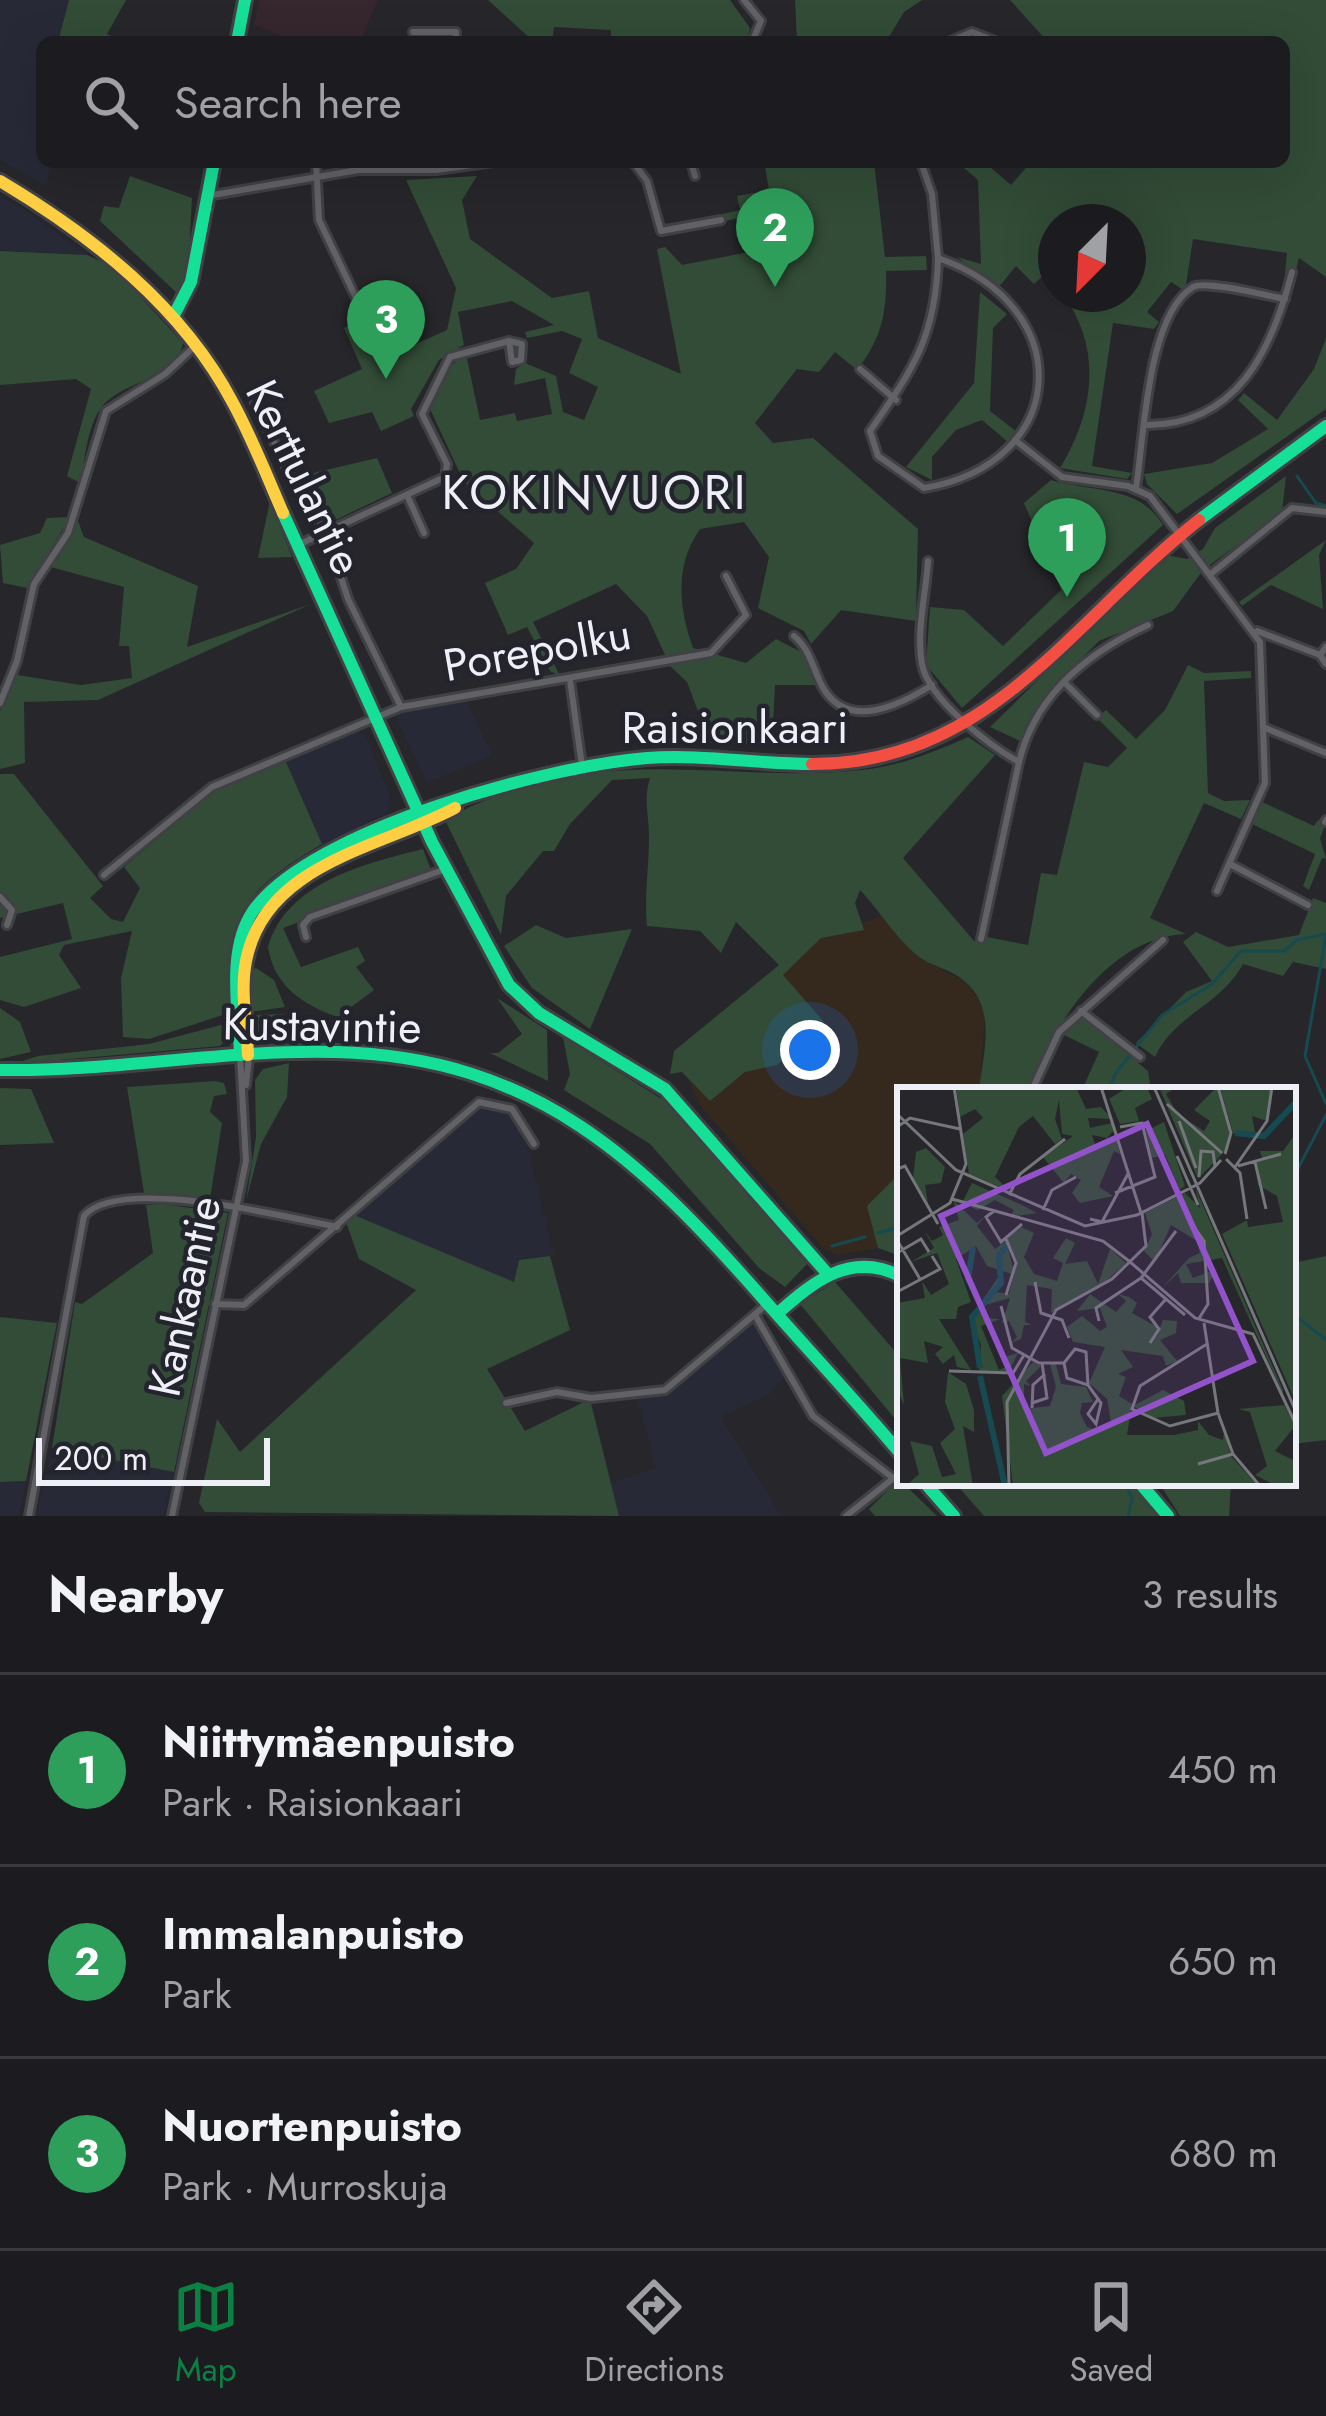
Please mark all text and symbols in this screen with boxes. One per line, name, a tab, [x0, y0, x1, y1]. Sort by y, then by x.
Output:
search box	[36, 36, 1290, 168]
icon: search	[78, 69, 144, 135]
text: Search here	[174, 70, 402, 135]
pin: 2	[736, 188, 814, 287]
north arrow	[1038, 204, 1146, 312]
pin: 3	[347, 280, 425, 379]
street label: Kerttulantie	[229, 369, 380, 585]
district label: KOKINVUORI	[441, 458, 749, 527]
pin: 1	[1028, 498, 1106, 597]
street label: Porepolku	[438, 601, 636, 698]
street label: Raisionkaari	[622, 695, 848, 760]
street label: Kustavintie	[222, 991, 422, 1060]
your location	[780, 1020, 840, 1080]
inset map	[897, 1087, 1296, 1486]
street label: Kankaantie	[132, 1190, 237, 1402]
scale bar	[36, 1432, 270, 1485]
text: 200 m	[54, 1435, 148, 1482]
text: Nearby	[48, 1557, 223, 1631]
text: 3 results	[1142, 1566, 1278, 1623]
text: Niittymäenpuisto	[162, 1709, 515, 1774]
text: 1	[77, 1741, 97, 1798]
text: 450 m	[1168, 1741, 1278, 1798]
text: Park · Raisionkaari	[162, 1774, 463, 1831]
text: Immalanpuisto	[162, 1901, 464, 1966]
text: 2	[74, 1933, 100, 1990]
text: 650 m	[1168, 1933, 1278, 1990]
text: Park	[162, 1966, 232, 2023]
text: Nuortenpuisto	[162, 2093, 462, 2158]
text: 3	[75, 2125, 99, 2182]
text: 680 m	[1169, 2125, 1278, 2182]
text: Park · Murroskuja	[162, 2158, 448, 2215]
tab: Map	[173, 2274, 239, 2393]
tab: Directions	[584, 2274, 724, 2393]
tab: Saved	[1070, 2274, 1153, 2393]

